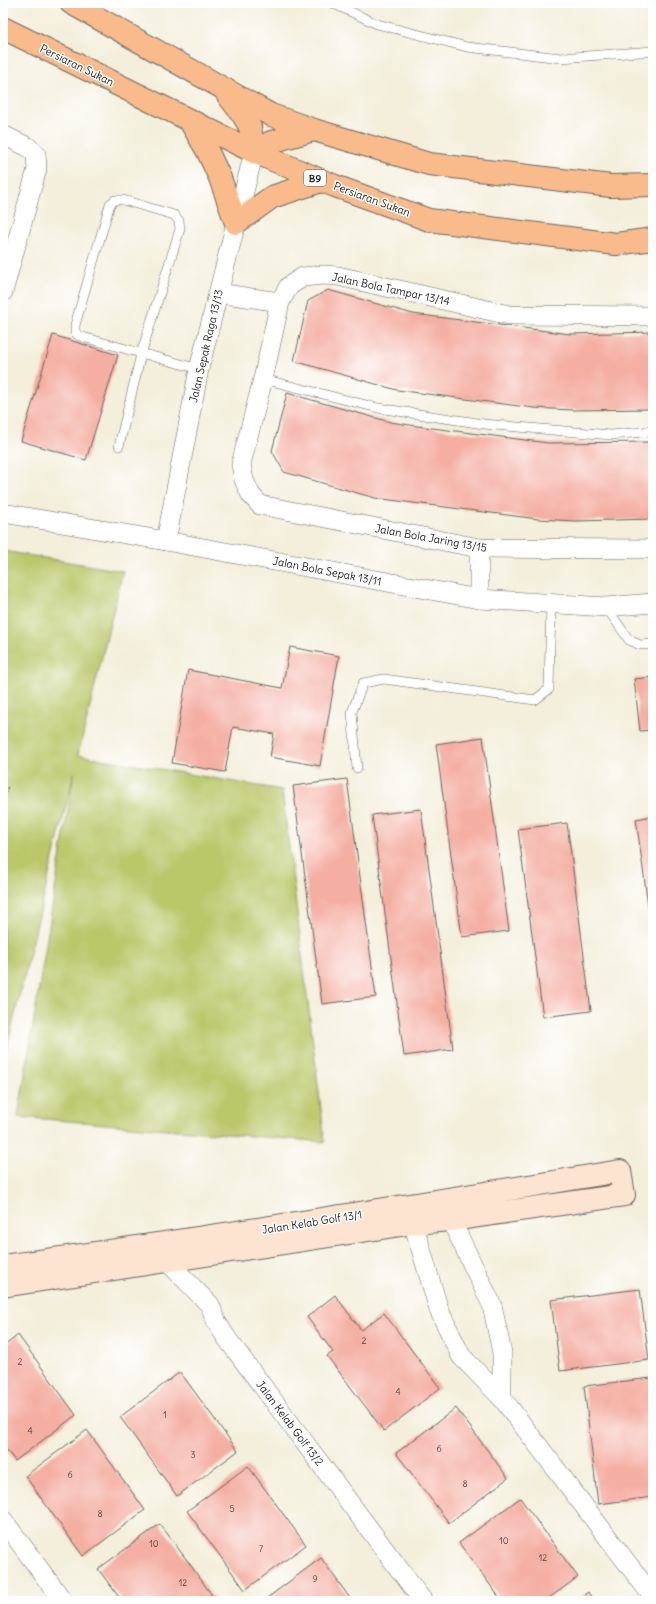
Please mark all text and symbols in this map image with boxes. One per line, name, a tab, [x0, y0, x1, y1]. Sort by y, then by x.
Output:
street label: Persiaran Sukan	[38, 41, 116, 89]
road number: B9	[304, 170, 326, 186]
street label: Persiaran Sukan	[332, 179, 412, 219]
street label: Jalan Bola Tampar 13/14	[331, 270, 451, 308]
street label: Jalan Sepak Raga 13/13	[186, 288, 226, 404]
street label: Jalan Bola Jaring 13/15	[374, 521, 488, 555]
street label: Jalan Bola Sepak 13/11	[271, 554, 383, 588]
street label: Jalan Kelab Golf 13/1	[261, 1207, 363, 1237]
house number: 2	[362, 1335, 367, 1346]
house number: 2	[18, 1356, 23, 1367]
street label: Jalan Kelab Golf 13/2	[253, 1378, 327, 1468]
house number: 4	[395, 1386, 401, 1397]
house number: 1	[163, 1409, 167, 1420]
house number: 4	[27, 1425, 33, 1436]
house number: 6	[436, 1443, 442, 1454]
house number: 3	[190, 1449, 196, 1460]
house number: 6	[67, 1469, 73, 1480]
house number: 8	[462, 1478, 468, 1489]
house number: 5	[229, 1503, 235, 1514]
house number: 8	[97, 1508, 103, 1519]
house number: 10	[499, 1535, 509, 1546]
house number: 10	[149, 1538, 159, 1549]
house number: 7	[259, 1543, 264, 1554]
house number: 12	[539, 1552, 547, 1563]
house number: 9	[312, 1573, 318, 1584]
house number: 12	[179, 1577, 187, 1588]

